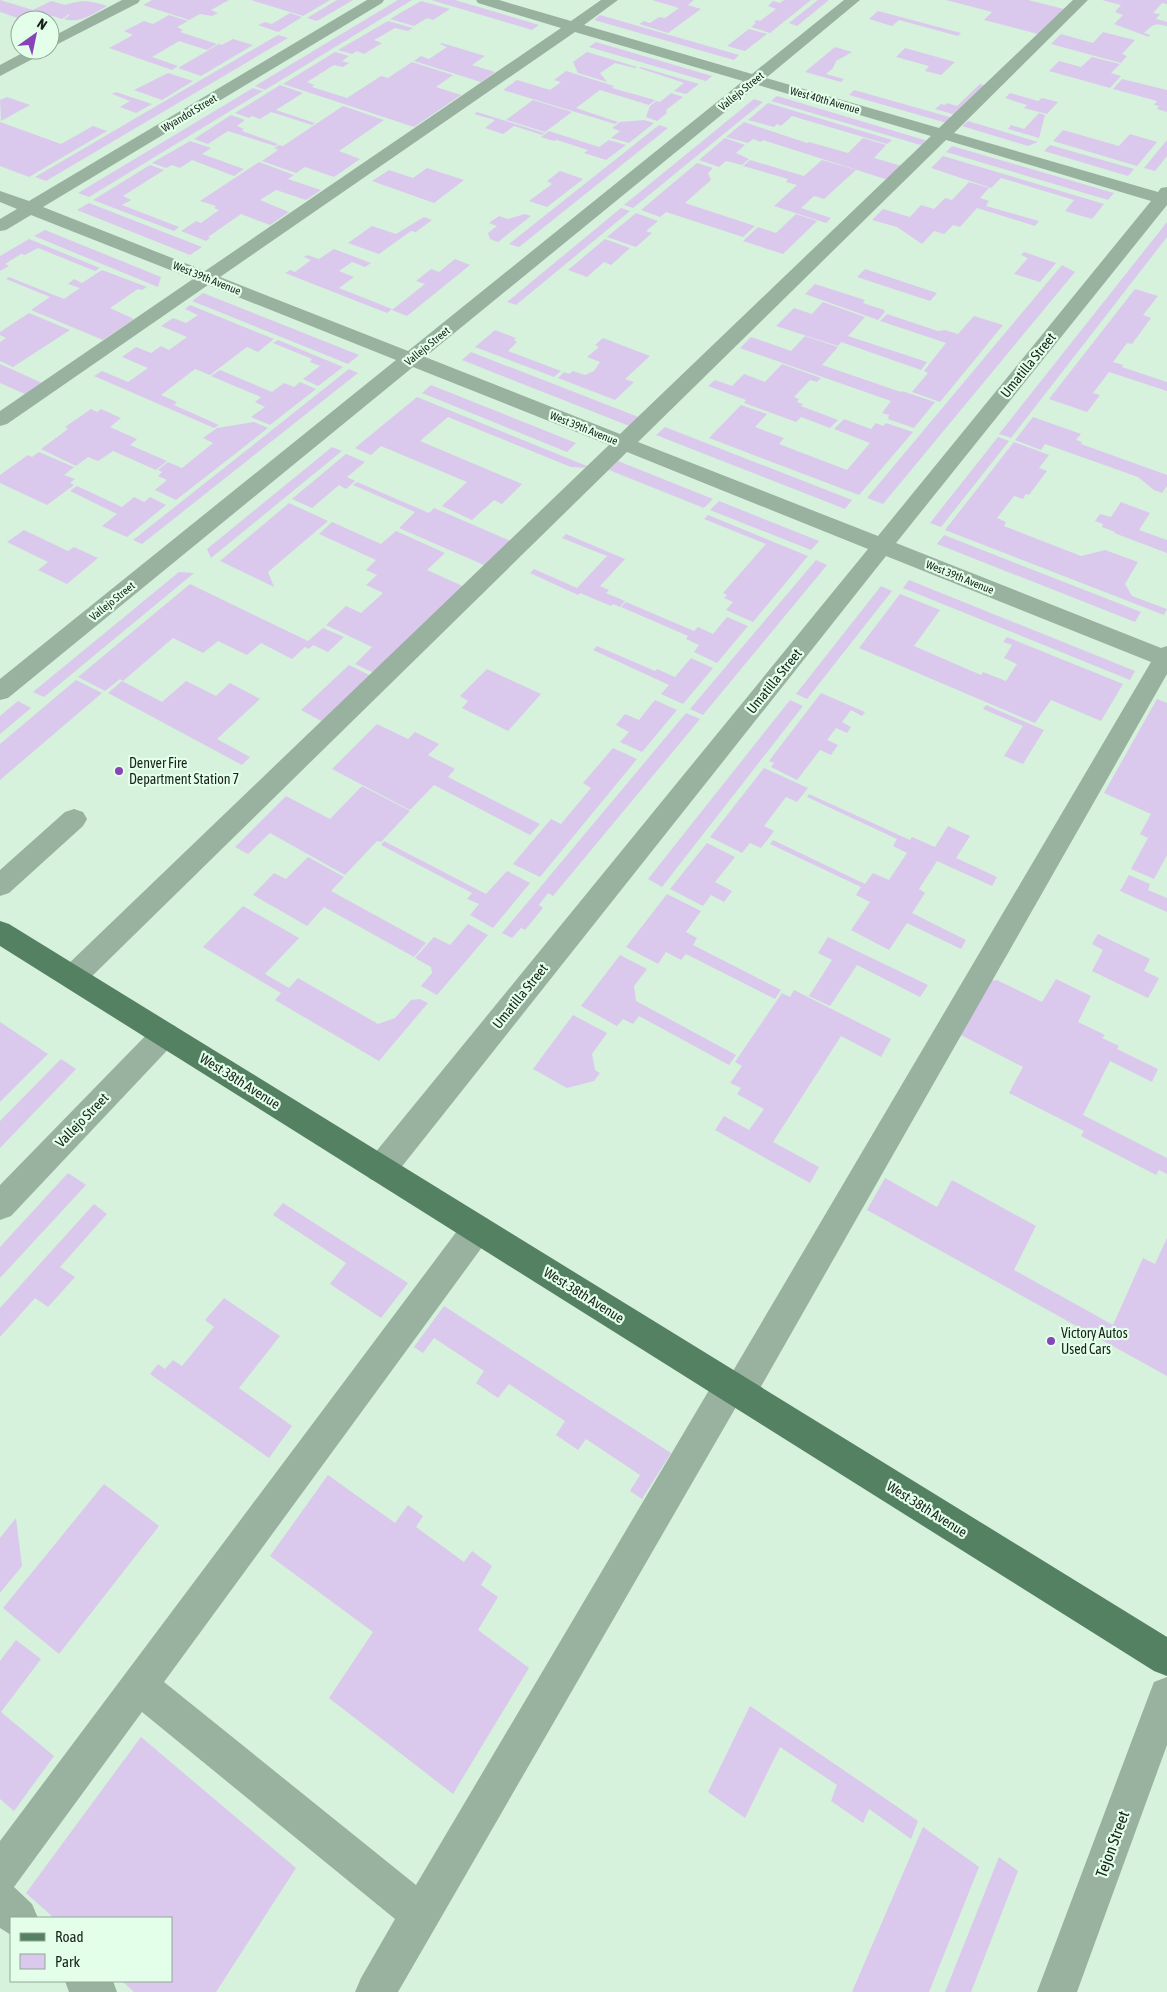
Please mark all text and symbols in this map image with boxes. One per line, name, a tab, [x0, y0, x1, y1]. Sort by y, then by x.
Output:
north arrow	[10, 10, 60, 60]
text: N	[34, 15, 50, 33]
street label: Vallejo Street	[716, 69, 766, 113]
street label: West 40th Avenue	[789, 84, 861, 116]
street label: Wyandot Street	[159, 92, 219, 134]
street label: West 39th Avenue	[171, 259, 243, 297]
street label: Vallejo Street	[402, 324, 452, 368]
street label: Umatilla Street	[997, 329, 1059, 401]
street label: West 39th Avenue	[548, 409, 620, 447]
street label: West 39th Avenue	[924, 558, 996, 596]
street label: Vallejo Street	[87, 579, 137, 623]
street label: Umatilla Street	[743, 645, 805, 717]
place label: Denver Fire Department Station 7	[129, 755, 239, 787]
marker: Denver Fire Department Station 7	[113, 765, 125, 777]
street label: Umatilla Street	[489, 960, 551, 1032]
street label: West 38th Avenue	[197, 1050, 283, 1112]
street label: Vallejo Street	[52, 1090, 112, 1150]
street label: West 38th Avenue	[541, 1264, 627, 1326]
place label: Victory Autos Used Cars	[1061, 1325, 1128, 1357]
marker: Victory Autos Used Cars	[1045, 1335, 1057, 1347]
street label: West 38th Avenue	[884, 1478, 970, 1540]
street label: Tejon Street	[1092, 1808, 1133, 1880]
legend	[10, 1917, 172, 1982]
text: Road	[55, 1928, 84, 1945]
text: Park	[55, 1953, 80, 1970]

